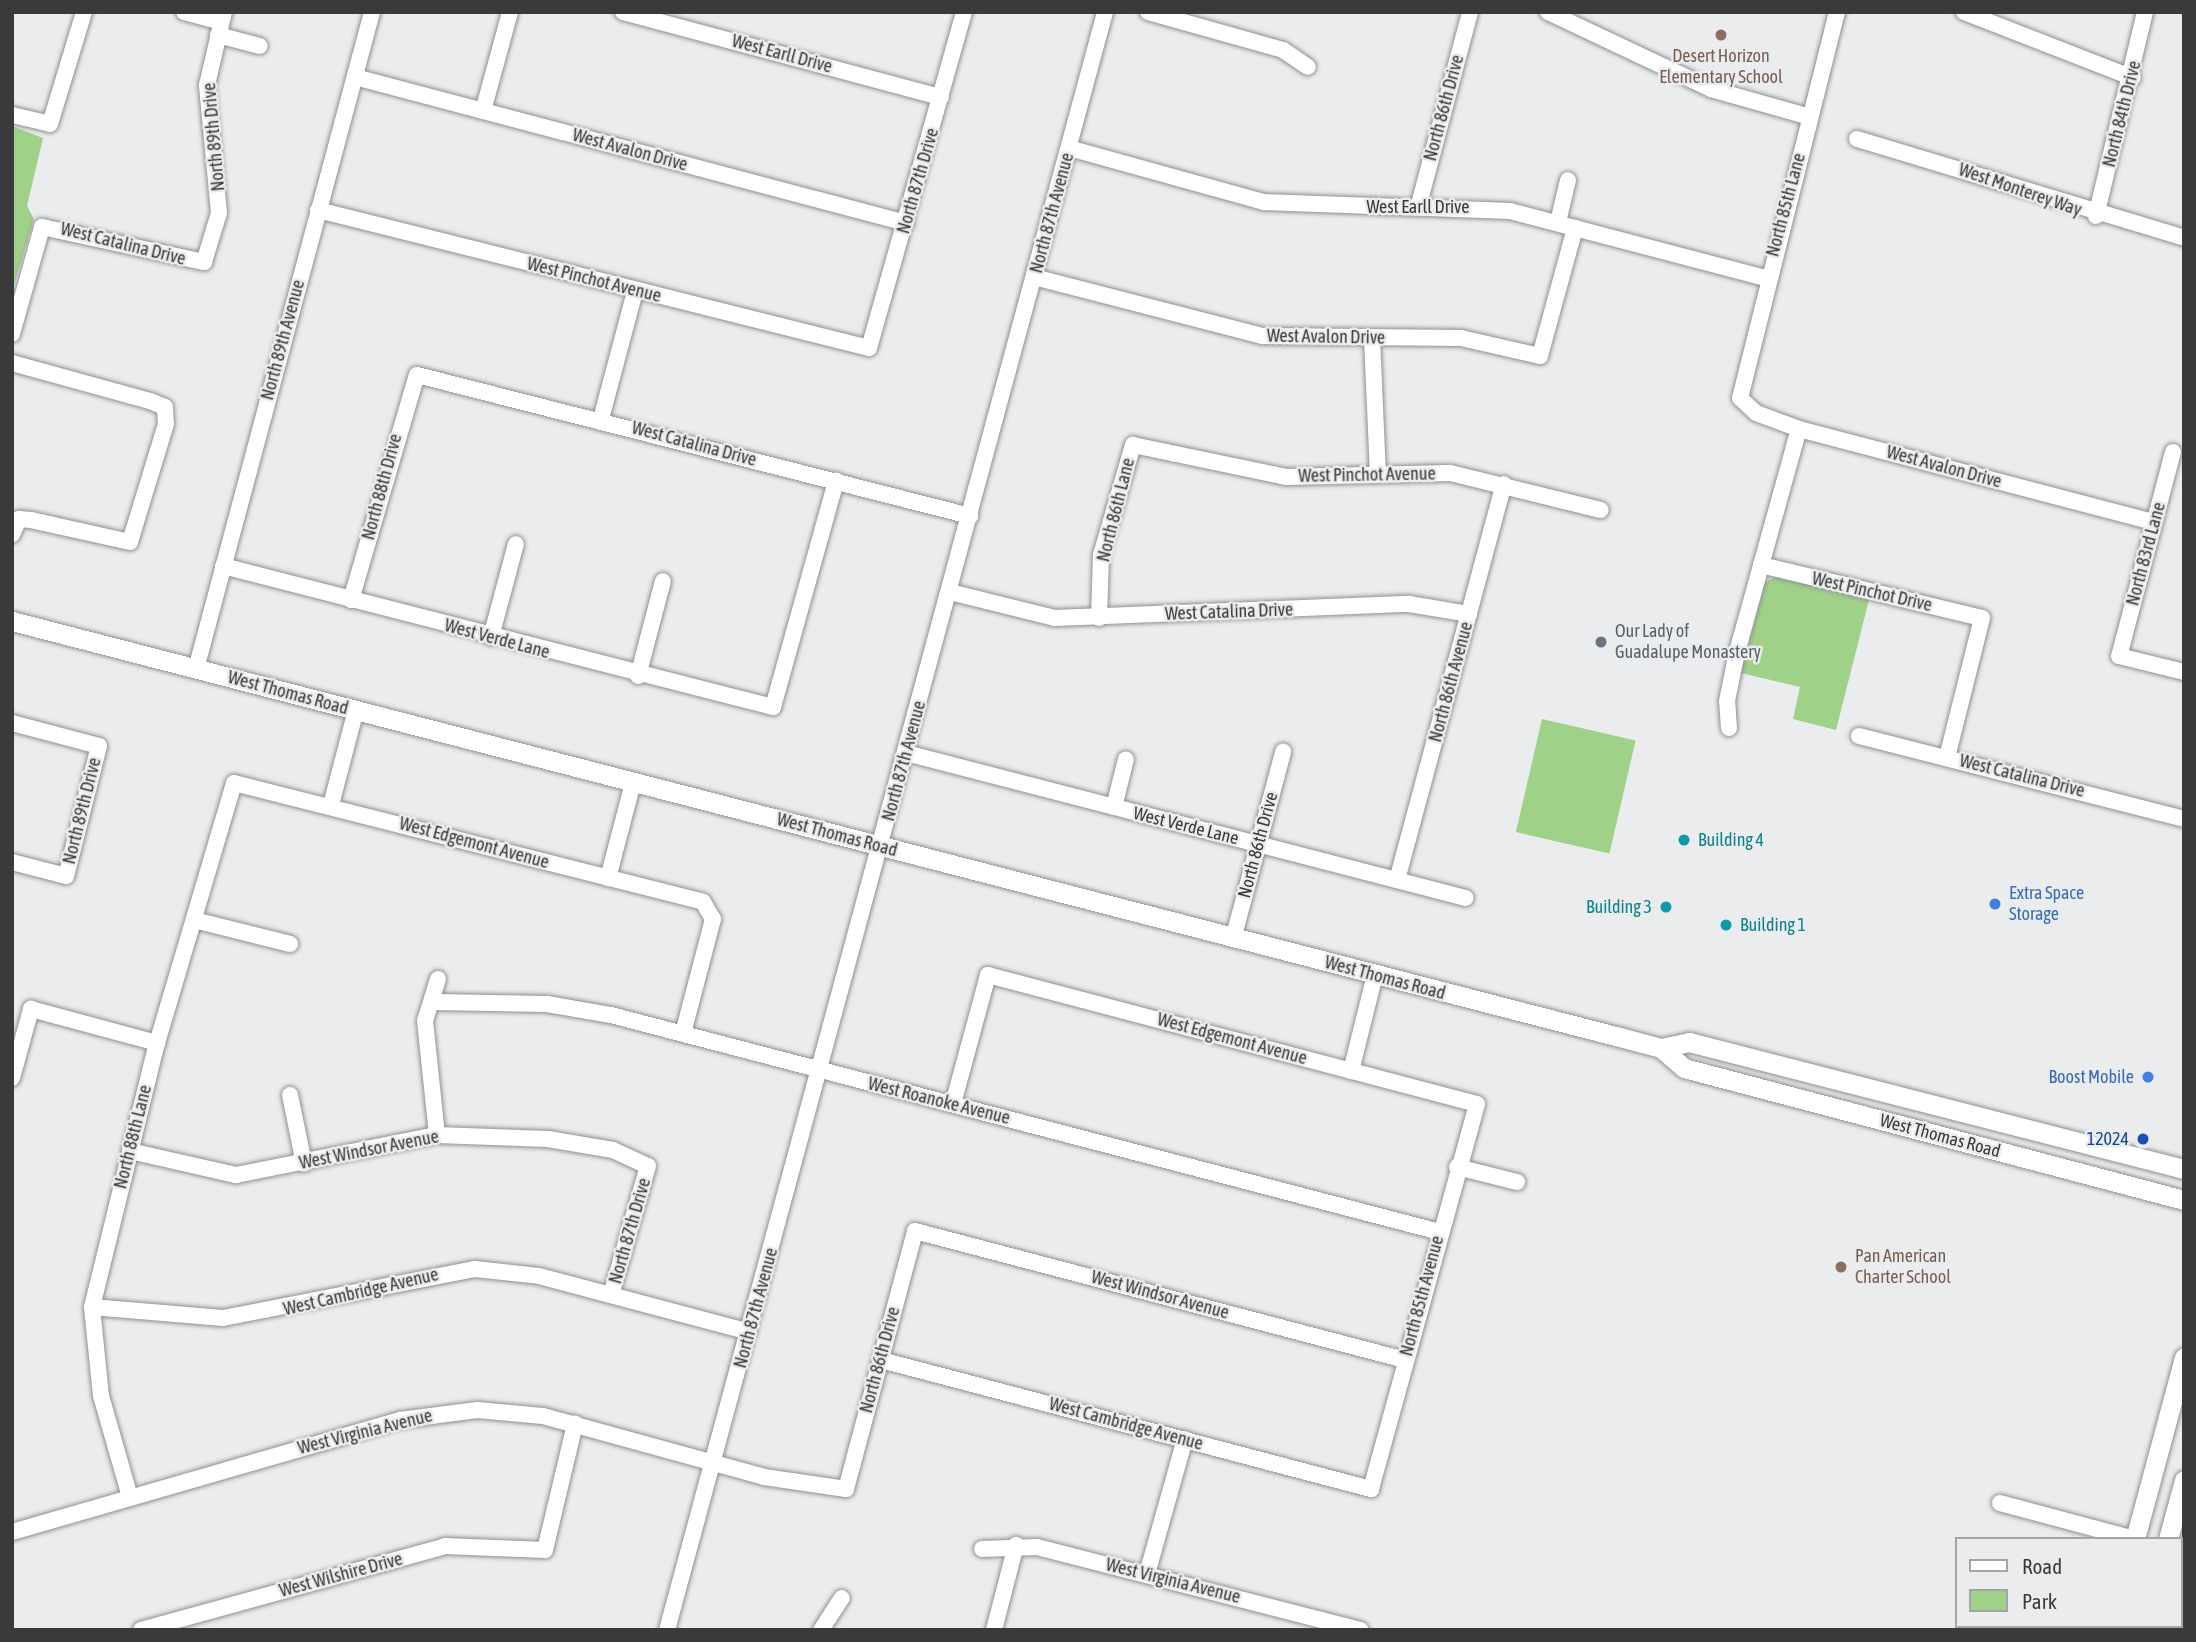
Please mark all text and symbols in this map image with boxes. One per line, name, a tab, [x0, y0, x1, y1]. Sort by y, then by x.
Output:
marker: Desert Horizon Elementary School	[1713, 27, 1729, 43]
street label: West Earll Drive	[729, 30, 835, 78]
place label: Desert Horizon Elementary School	[1659, 46, 1783, 88]
street label: North 86th Drive	[1419, 53, 1469, 163]
street label: North 84th Drive	[2098, 59, 2146, 169]
street label: North 89th Drive	[198, 82, 230, 192]
street label: West Avalon Drive	[570, 124, 690, 176]
street label: North 87th Drive	[893, 126, 943, 236]
street label: North 87th Avenue	[1026, 150, 1078, 276]
street label: North 85th Lane	[1762, 151, 1810, 259]
street label: West Monterey Way	[1956, 159, 2084, 221]
street label: West Earll Drive	[1367, 196, 1469, 218]
street label: West Catalina Drive	[58, 218, 188, 270]
street label: West Pinchot Avenue	[525, 253, 663, 307]
street label: North 89th Avenue	[257, 277, 309, 403]
street label: West Avalon Drive	[1267, 325, 1385, 349]
street label: West Catalina Drive	[629, 417, 759, 471]
street label: North 88th Drive	[357, 432, 407, 542]
street label: West Avalon Drive	[1884, 441, 2004, 493]
street label: North 86th Lane	[1093, 456, 1139, 564]
street label: West Pinchot Avenue	[1298, 463, 1436, 487]
street label: North 83rd Lane	[2122, 500, 2170, 608]
street label: West Pinchot Drive	[1810, 568, 1934, 616]
street label: West Catalina Drive	[1165, 599, 1293, 625]
street label: West Verde Lane	[442, 615, 552, 663]
street label: North 86th Avenue	[1425, 619, 1477, 745]
place label: Our Lady of Guadalupe Monastery	[1615, 621, 1761, 664]
marker: Our Lady of Guadalupe Monastery	[1593, 634, 1609, 650]
street label: West Thomas Road	[225, 667, 351, 719]
street label: North 87th Avenue	[878, 698, 930, 824]
street label: West Catalina Drive	[1957, 750, 2087, 802]
street label: North 89th Drive	[58, 756, 106, 866]
street label: North 86th Drive	[1233, 790, 1283, 900]
street label: West Verde Lane	[1131, 802, 1241, 850]
street label: West Thomas Road	[774, 809, 900, 861]
street label: West Edgemont Avenue	[397, 813, 551, 873]
place label: Building 4	[1698, 829, 1764, 851]
marker: Building 4	[1676, 832, 1692, 848]
place label: Extra Space Storage	[2009, 883, 2084, 926]
place label: Building 3	[1586, 896, 1652, 918]
marker: Extra Space Storage	[1987, 896, 2003, 912]
marker: Building 3	[1658, 899, 1674, 915]
place label: Building 1	[1740, 914, 1806, 936]
marker: Building 1	[1718, 917, 1734, 933]
street label: West Thomas Road	[1322, 952, 1448, 1004]
street label: West Edgemont Avenue	[1155, 1009, 1309, 1069]
place label: Boost Mobile	[2049, 1066, 2134, 1088]
marker: Boost Mobile	[2140, 1069, 2156, 1085]
street label: West Roanoke Avenue	[866, 1073, 1012, 1129]
street label: North 88th Lane	[110, 1083, 156, 1191]
street label: West Thomas Road	[1877, 1110, 2003, 1162]
street label: West Windsor Avenue	[297, 1126, 441, 1174]
place label: 12024	[2087, 1128, 2129, 1150]
marker: 12024	[2135, 1131, 2151, 1147]
street label: North 87th Drive	[605, 1176, 655, 1286]
street label: North 85th Avenue	[1396, 1233, 1448, 1359]
street label: North 87th Avenue	[730, 1245, 782, 1371]
place label: Pan American Charter School	[1855, 1246, 1951, 1288]
marker: Pan American Charter School	[1833, 1259, 1849, 1275]
street label: West Cambridge Avenue	[281, 1264, 441, 1320]
street label: West Windsor Avenue	[1089, 1266, 1231, 1324]
street label: North 86th Drive	[855, 1305, 905, 1415]
street label: West Cambridge Avenue	[1047, 1393, 1205, 1455]
street label: West Virginia Avenue	[296, 1405, 434, 1459]
legend	[1954, 1537, 2182, 1628]
street label: West Wilshire Drive	[277, 1548, 405, 1602]
street label: West Virginia Avenue	[1104, 1554, 1242, 1608]
text: Road	[2022, 1554, 2062, 1578]
text: Park	[2022, 1589, 2057, 1613]

